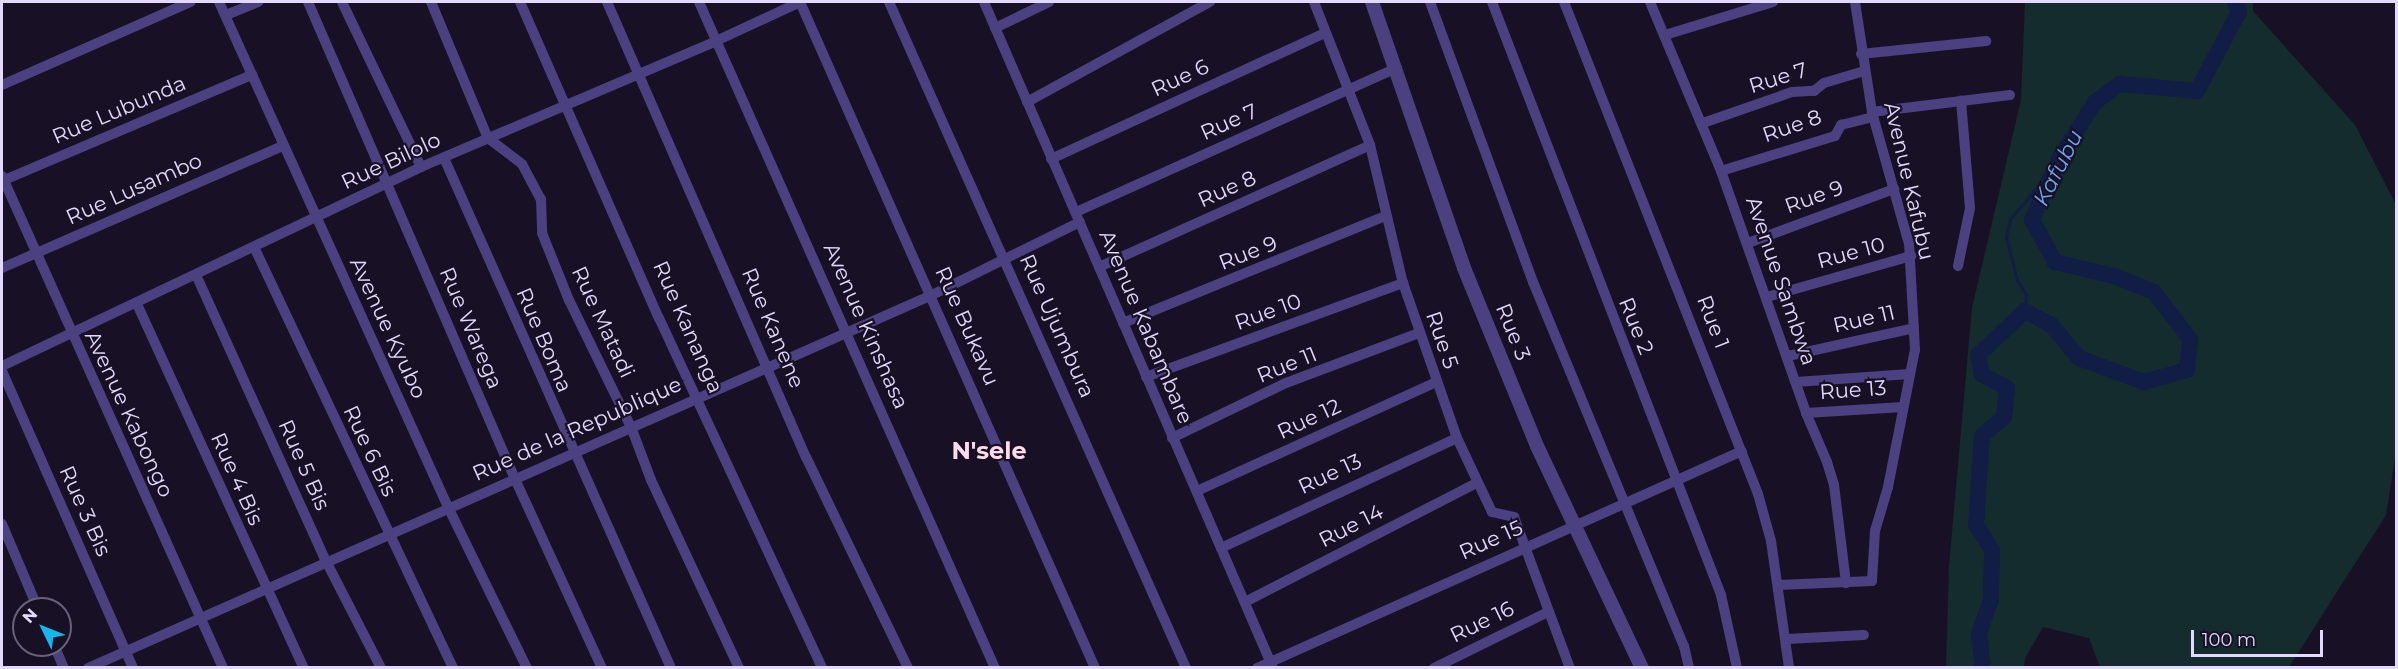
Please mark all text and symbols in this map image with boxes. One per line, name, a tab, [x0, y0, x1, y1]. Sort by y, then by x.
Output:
street label: Rue 6	[1147, 54, 1213, 102]
street label: Rue 7	[1746, 57, 1810, 99]
street label: Rue Lubunda	[48, 70, 190, 150]
street label: Rue 7	[1197, 98, 1261, 146]
street label: Avenue Kafubu	[1879, 100, 1939, 262]
street label: Rue 8	[1759, 104, 1825, 148]
water label: Kafubu	[2028, 125, 2088, 211]
street label: Rue Bilolo	[337, 127, 445, 195]
street label: Rue Lusambo	[62, 148, 206, 230]
street label: Rue 8	[1194, 165, 1260, 213]
street label: Rue 9	[1781, 175, 1847, 219]
street label: Avenue Sambwa	[1740, 193, 1822, 369]
street label: Avenue Kabambare	[1094, 226, 1198, 428]
street label: Rue 9	[1215, 230, 1281, 276]
street label: Rue 10	[1814, 232, 1888, 274]
street label: Avenue Kinshasa	[818, 239, 914, 413]
street label: Rue Ujumbura	[1014, 250, 1100, 402]
street label: Avenue Kyubo	[344, 254, 432, 402]
street label: Rue Kananga	[648, 257, 728, 397]
street label: Rue Matadi	[566, 262, 640, 382]
street label: Rue Warega	[434, 263, 508, 393]
street label: Rue Bukavu	[930, 263, 1004, 389]
street label: Rue Kanene	[736, 264, 810, 392]
street label: Rue Boma	[511, 284, 577, 396]
street label: Rue 10	[1231, 288, 1305, 336]
street label: Rue 1	[1691, 292, 1735, 352]
street label: Rue 2	[1613, 294, 1659, 358]
street label: Rue 3	[1490, 300, 1536, 364]
street label: Rue 11	[1831, 300, 1897, 338]
street label: Rue 5	[1420, 308, 1464, 372]
street label: Avenue Kabongo	[79, 327, 179, 501]
street label: Rue 11	[1253, 342, 1321, 388]
street label: Rue de la Republique	[469, 371, 685, 487]
street label: Rue 13	[1819, 375, 1887, 405]
street label: Rue 12	[1273, 393, 1345, 445]
street label: Rue 6 Bis	[338, 401, 402, 501]
street label: Rue 5 Bis	[273, 416, 335, 514]
street label: Rue 4 Bis	[205, 429, 269, 529]
district label: N'sele	[951, 437, 1027, 465]
street label: Rue 13	[1294, 448, 1366, 500]
street label: Rue 3 Bis	[54, 462, 116, 560]
street label: Rue 14	[1315, 499, 1387, 553]
street label: Rue 15	[1455, 515, 1527, 565]
street label: Rue 16	[1446, 596, 1518, 648]
north arrow	[12, 597, 72, 657]
text: N	[19, 605, 41, 627]
scale bar	[2194, 618, 2326, 656]
text: 100 m	[2202, 629, 2256, 651]

